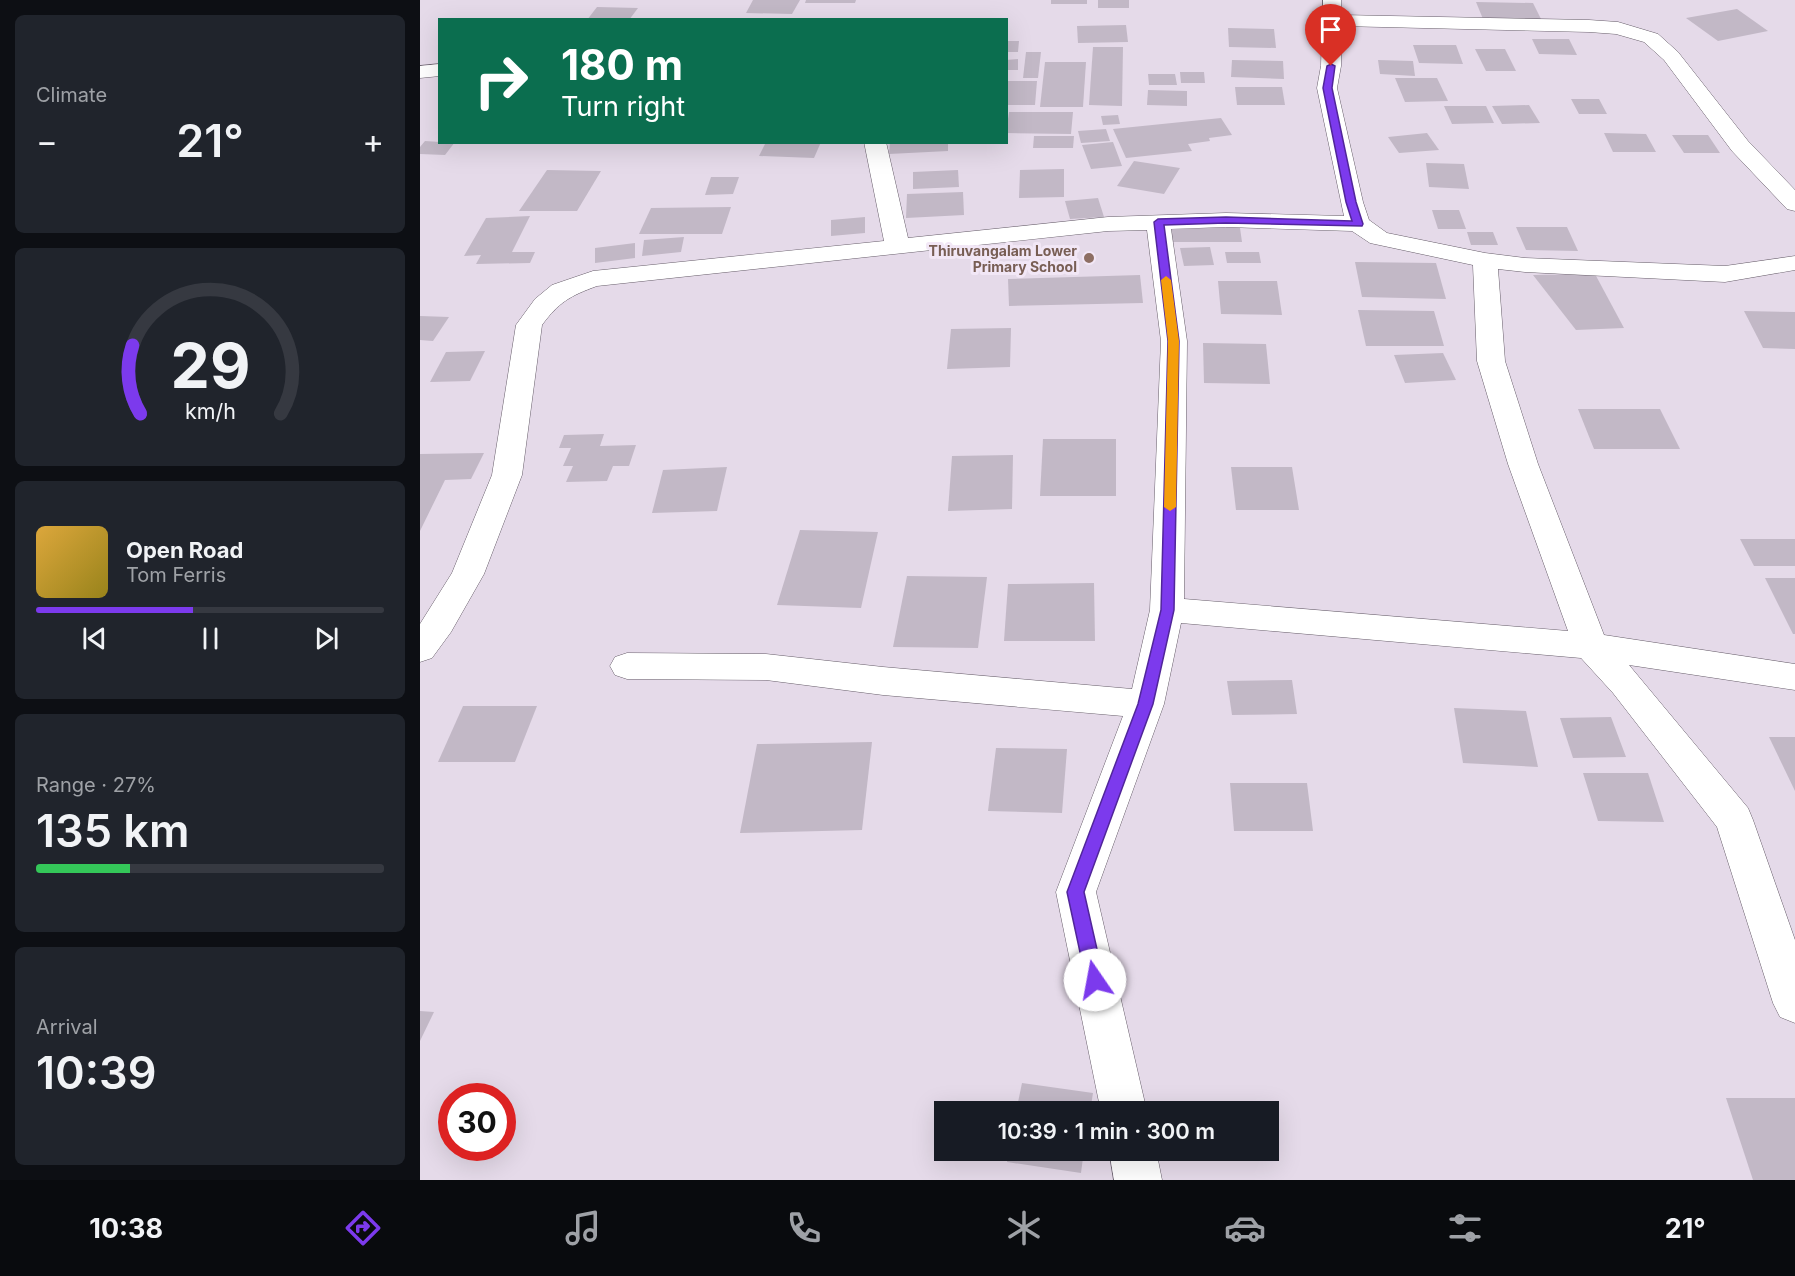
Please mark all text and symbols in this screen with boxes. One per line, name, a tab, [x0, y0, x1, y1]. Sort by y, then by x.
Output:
pin	[1305, 4, 1356, 66]
icon: arrive	[1314, 13, 1347, 46]
text: 180 m	[561, 39, 683, 90]
icon: right	[462, 42, 540, 120]
text: Climate	[36, 83, 107, 107]
text: Turn right	[561, 90, 685, 123]
text: 21°	[176, 113, 244, 168]
text: −	[36, 121, 58, 161]
text: +	[362, 121, 384, 161]
place label: Thiruvangalam Lower Primary School	[929, 242, 1077, 275]
marker: Thiruvangalam Lower Primary School	[1082, 251, 1096, 265]
text: 29	[170, 328, 250, 403]
text: km/h	[185, 398, 235, 424]
text: Open Road	[126, 537, 243, 563]
text: Tom Ferris	[126, 563, 226, 587]
icon: previous	[78, 622, 111, 655]
icon: pause	[194, 622, 227, 655]
icon: next	[310, 622, 343, 655]
text: Range · 27%	[36, 773, 156, 797]
text: 135 km	[36, 803, 189, 858]
position arrow	[1063, 948, 1127, 1012]
text: Arrival	[36, 1015, 98, 1039]
text: 10:39	[36, 1045, 156, 1100]
speed limit sign: 30	[438, 1083, 516, 1161]
text: 10:39 · 1 min · 300 m	[998, 1118, 1215, 1144]
icon: directions	[342, 1207, 384, 1249]
icon: music	[562, 1207, 604, 1249]
icon: phone	[783, 1207, 825, 1249]
icon: climate	[1003, 1207, 1045, 1249]
icon: car	[1224, 1207, 1266, 1249]
icon: filters	[1444, 1207, 1486, 1249]
text: 10:38	[89, 1212, 163, 1245]
text: 21°	[1665, 1212, 1706, 1245]

